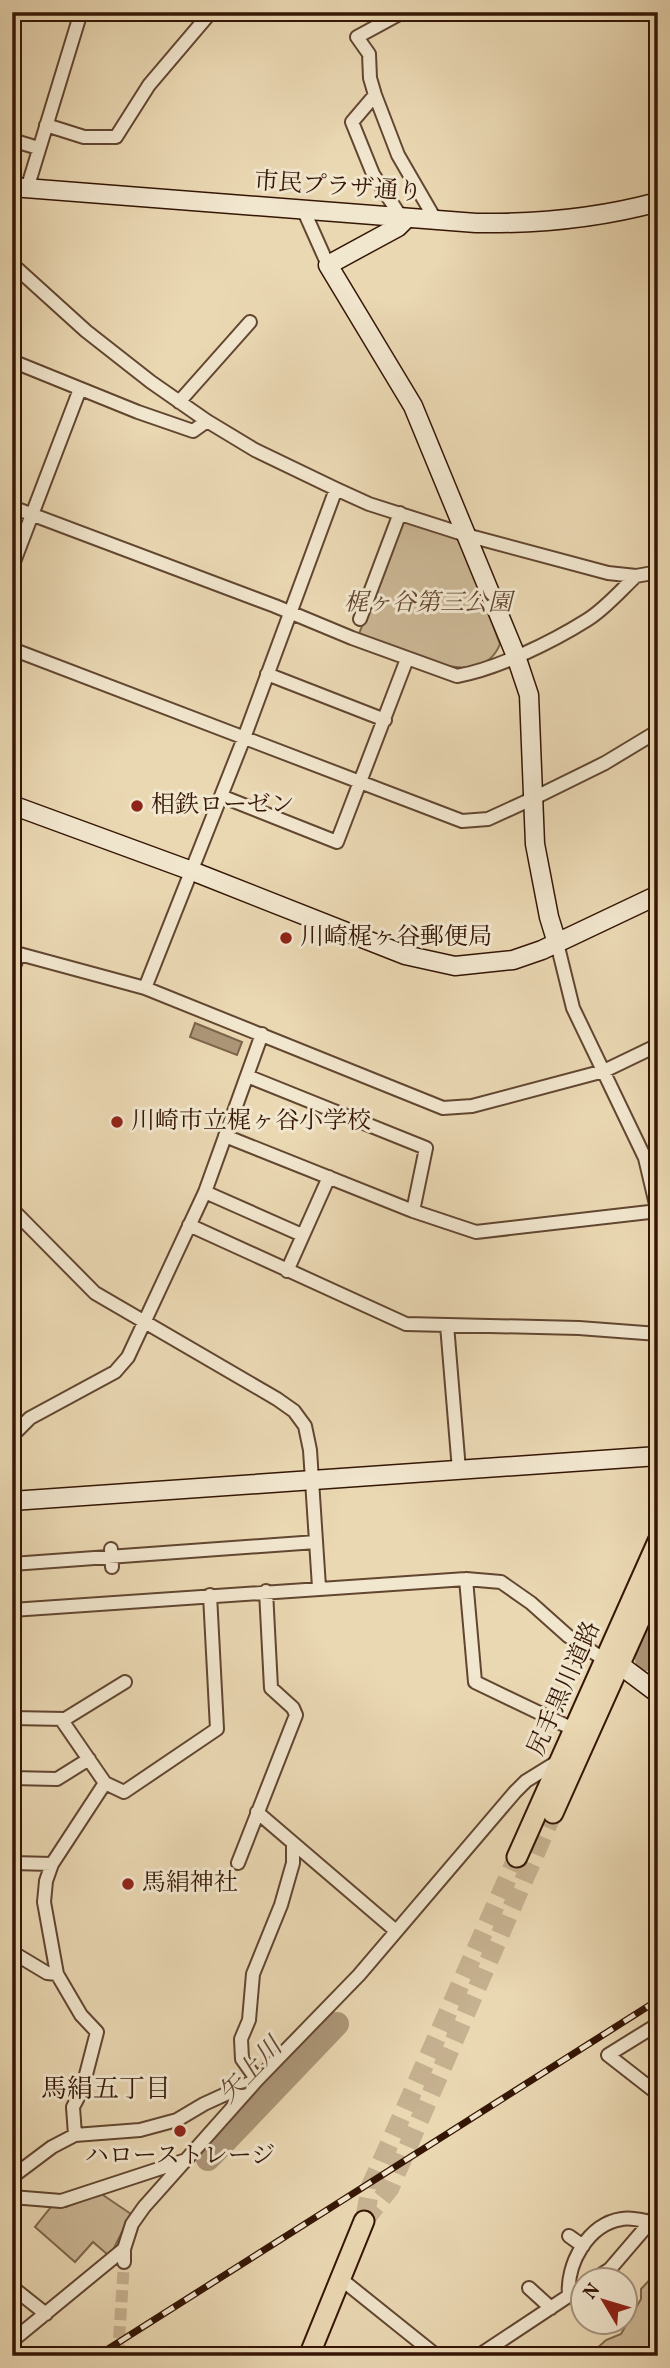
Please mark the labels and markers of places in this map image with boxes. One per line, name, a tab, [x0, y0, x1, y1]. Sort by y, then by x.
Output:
place label: 相鉄ローゼン	[151, 789, 295, 823]
marker: 相鉄ローゼン	[129, 798, 145, 814]
place label: 川崎梶ヶ谷郵便局	[300, 921, 492, 955]
marker: 川崎梶ヶ谷郵便局	[278, 930, 294, 946]
place label: 川崎市立梶ヶ谷小学校	[131, 1105, 371, 1139]
marker: 川崎市立梶ヶ谷小学校	[109, 1114, 125, 1130]
place label: 馬絹神社	[142, 1867, 238, 1901]
marker: 馬絹神社	[120, 1876, 136, 1892]
marker: ハローストレージ	[172, 2123, 188, 2139]
place label: ハローストレージ	[85, 2140, 275, 2174]

